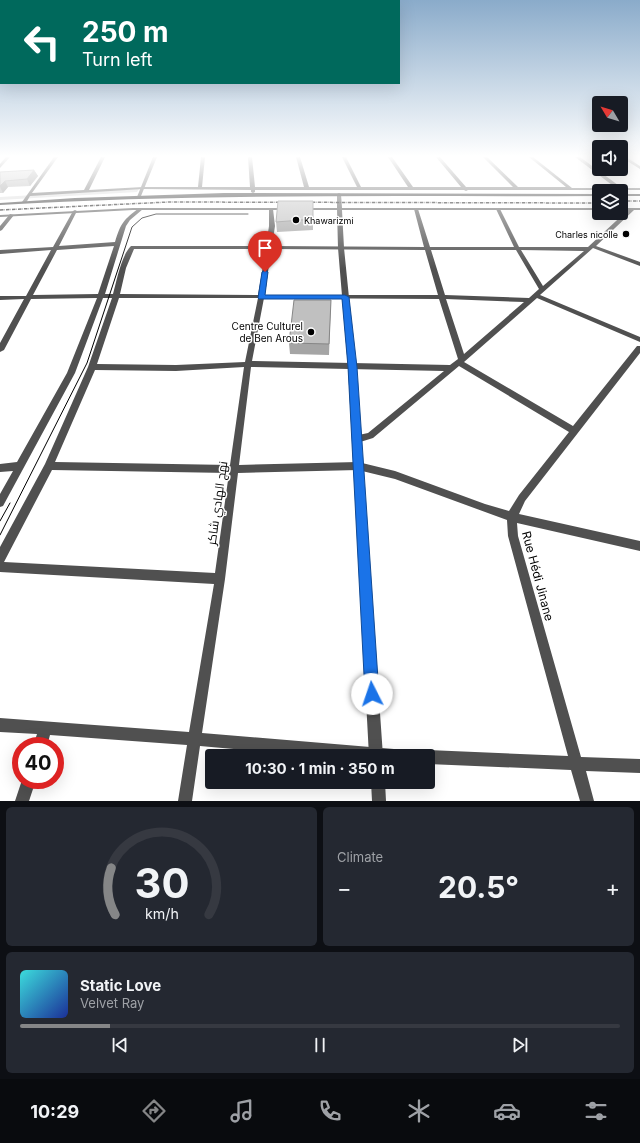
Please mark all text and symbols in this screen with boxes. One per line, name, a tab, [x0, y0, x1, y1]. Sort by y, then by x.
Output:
text: 250 m	[82, 15, 169, 49]
icon: left	[16, 16, 68, 68]
text: Turn left	[82, 49, 152, 70]
north arrow	[592, 96, 628, 132]
map controls	[592, 96, 628, 220]
button: sound	[592, 140, 628, 176]
button: layers	[592, 184, 628, 220]
marker: Khawarizmi	[291, 215, 301, 225]
place label: Khawarizmi	[304, 215, 354, 226]
place label: Charles nicolle	[555, 229, 618, 240]
marker: Charles nicolle	[621, 229, 631, 239]
pin	[248, 231, 282, 272]
icon: arrive	[254, 237, 276, 259]
place label: Centre Culturel de Ben Arous	[232, 320, 303, 344]
marker: Centre Culturel de Ben Arous	[306, 327, 316, 337]
street label: نهج الهادي شاكر	[204, 460, 233, 547]
street label: Rue Hédi Jinane	[519, 529, 557, 623]
position arrow	[351, 673, 393, 715]
speed limit sign: 40	[12, 737, 64, 789]
text: 10:30 · 1 min · 350 m	[245, 759, 395, 778]
text: Climate	[337, 849, 383, 865]
text: 30	[134, 857, 189, 907]
text: 20.5°	[438, 869, 519, 905]
text: −	[337, 875, 352, 901]
text: +	[605, 875, 620, 901]
text: km/h	[145, 904, 178, 921]
text: Static Love	[80, 976, 161, 995]
text: Velvet Ray	[80, 995, 144, 1011]
icon: previous	[109, 1034, 131, 1056]
icon: pause	[309, 1034, 331, 1056]
icon: next	[509, 1034, 531, 1056]
icon: directions	[140, 1097, 168, 1125]
icon: music	[228, 1097, 256, 1125]
icon: phone	[316, 1097, 344, 1125]
icon: climate	[405, 1097, 433, 1125]
icon: car	[493, 1097, 521, 1125]
icon: filters	[582, 1097, 610, 1125]
text: 10:29	[30, 1101, 79, 1122]

